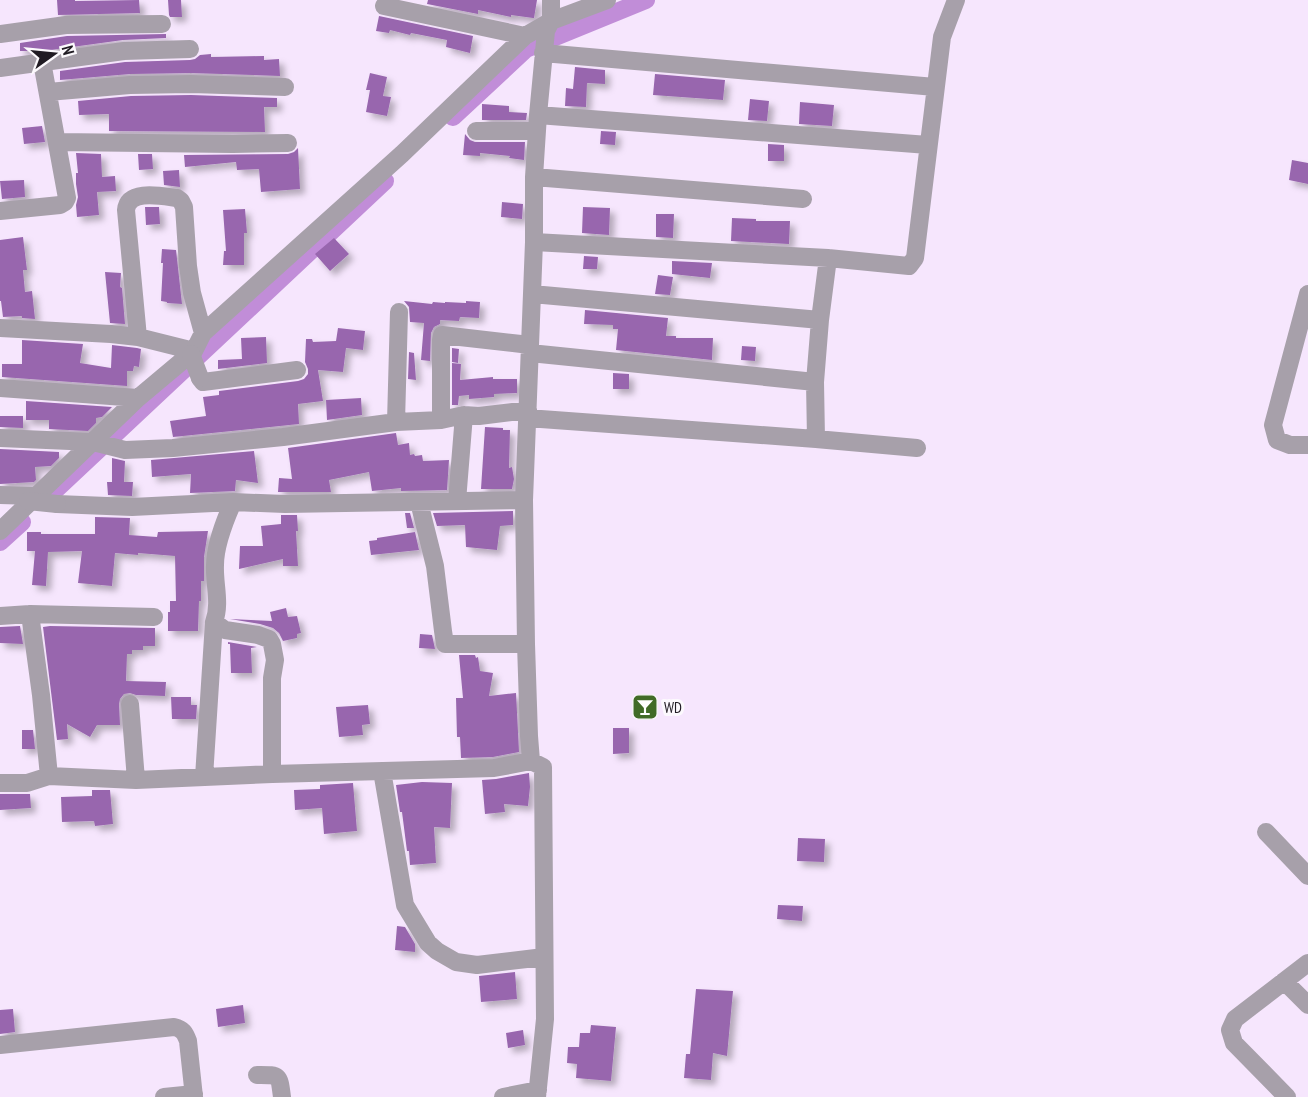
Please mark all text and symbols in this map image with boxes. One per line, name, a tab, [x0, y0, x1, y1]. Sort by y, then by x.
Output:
north arrow	[24, 24, 84, 84]
text: N	[58, 43, 79, 57]
bar icon: WD	[630, 692, 660, 722]
place label: WD	[664, 698, 682, 717]

